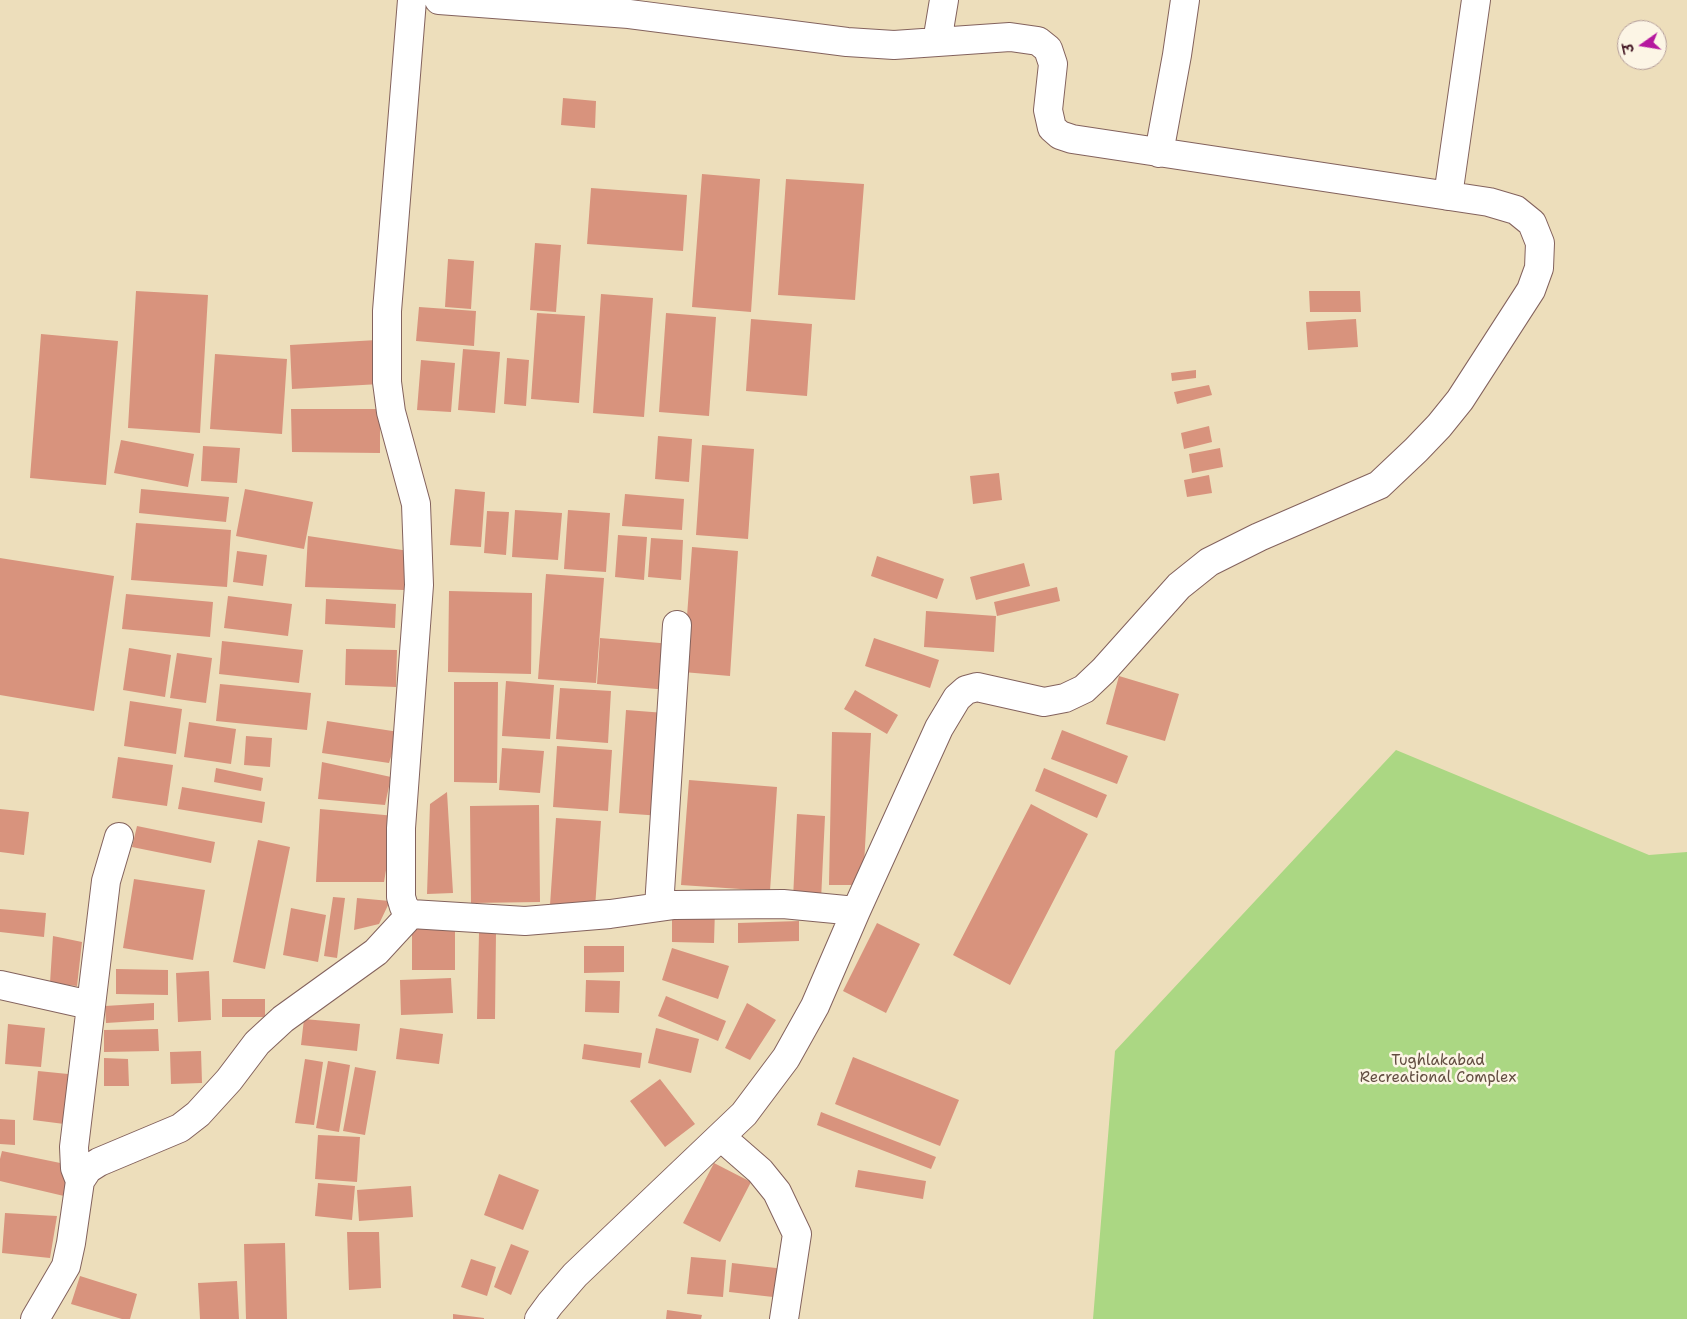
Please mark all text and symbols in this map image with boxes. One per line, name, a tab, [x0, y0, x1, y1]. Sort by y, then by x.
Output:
north arrow	[1617, 20, 1667, 70]
text: उ	[1619, 42, 1638, 55]
park label: Tughlakabad Recreational Complex	[1360, 1052, 1516, 1087]

